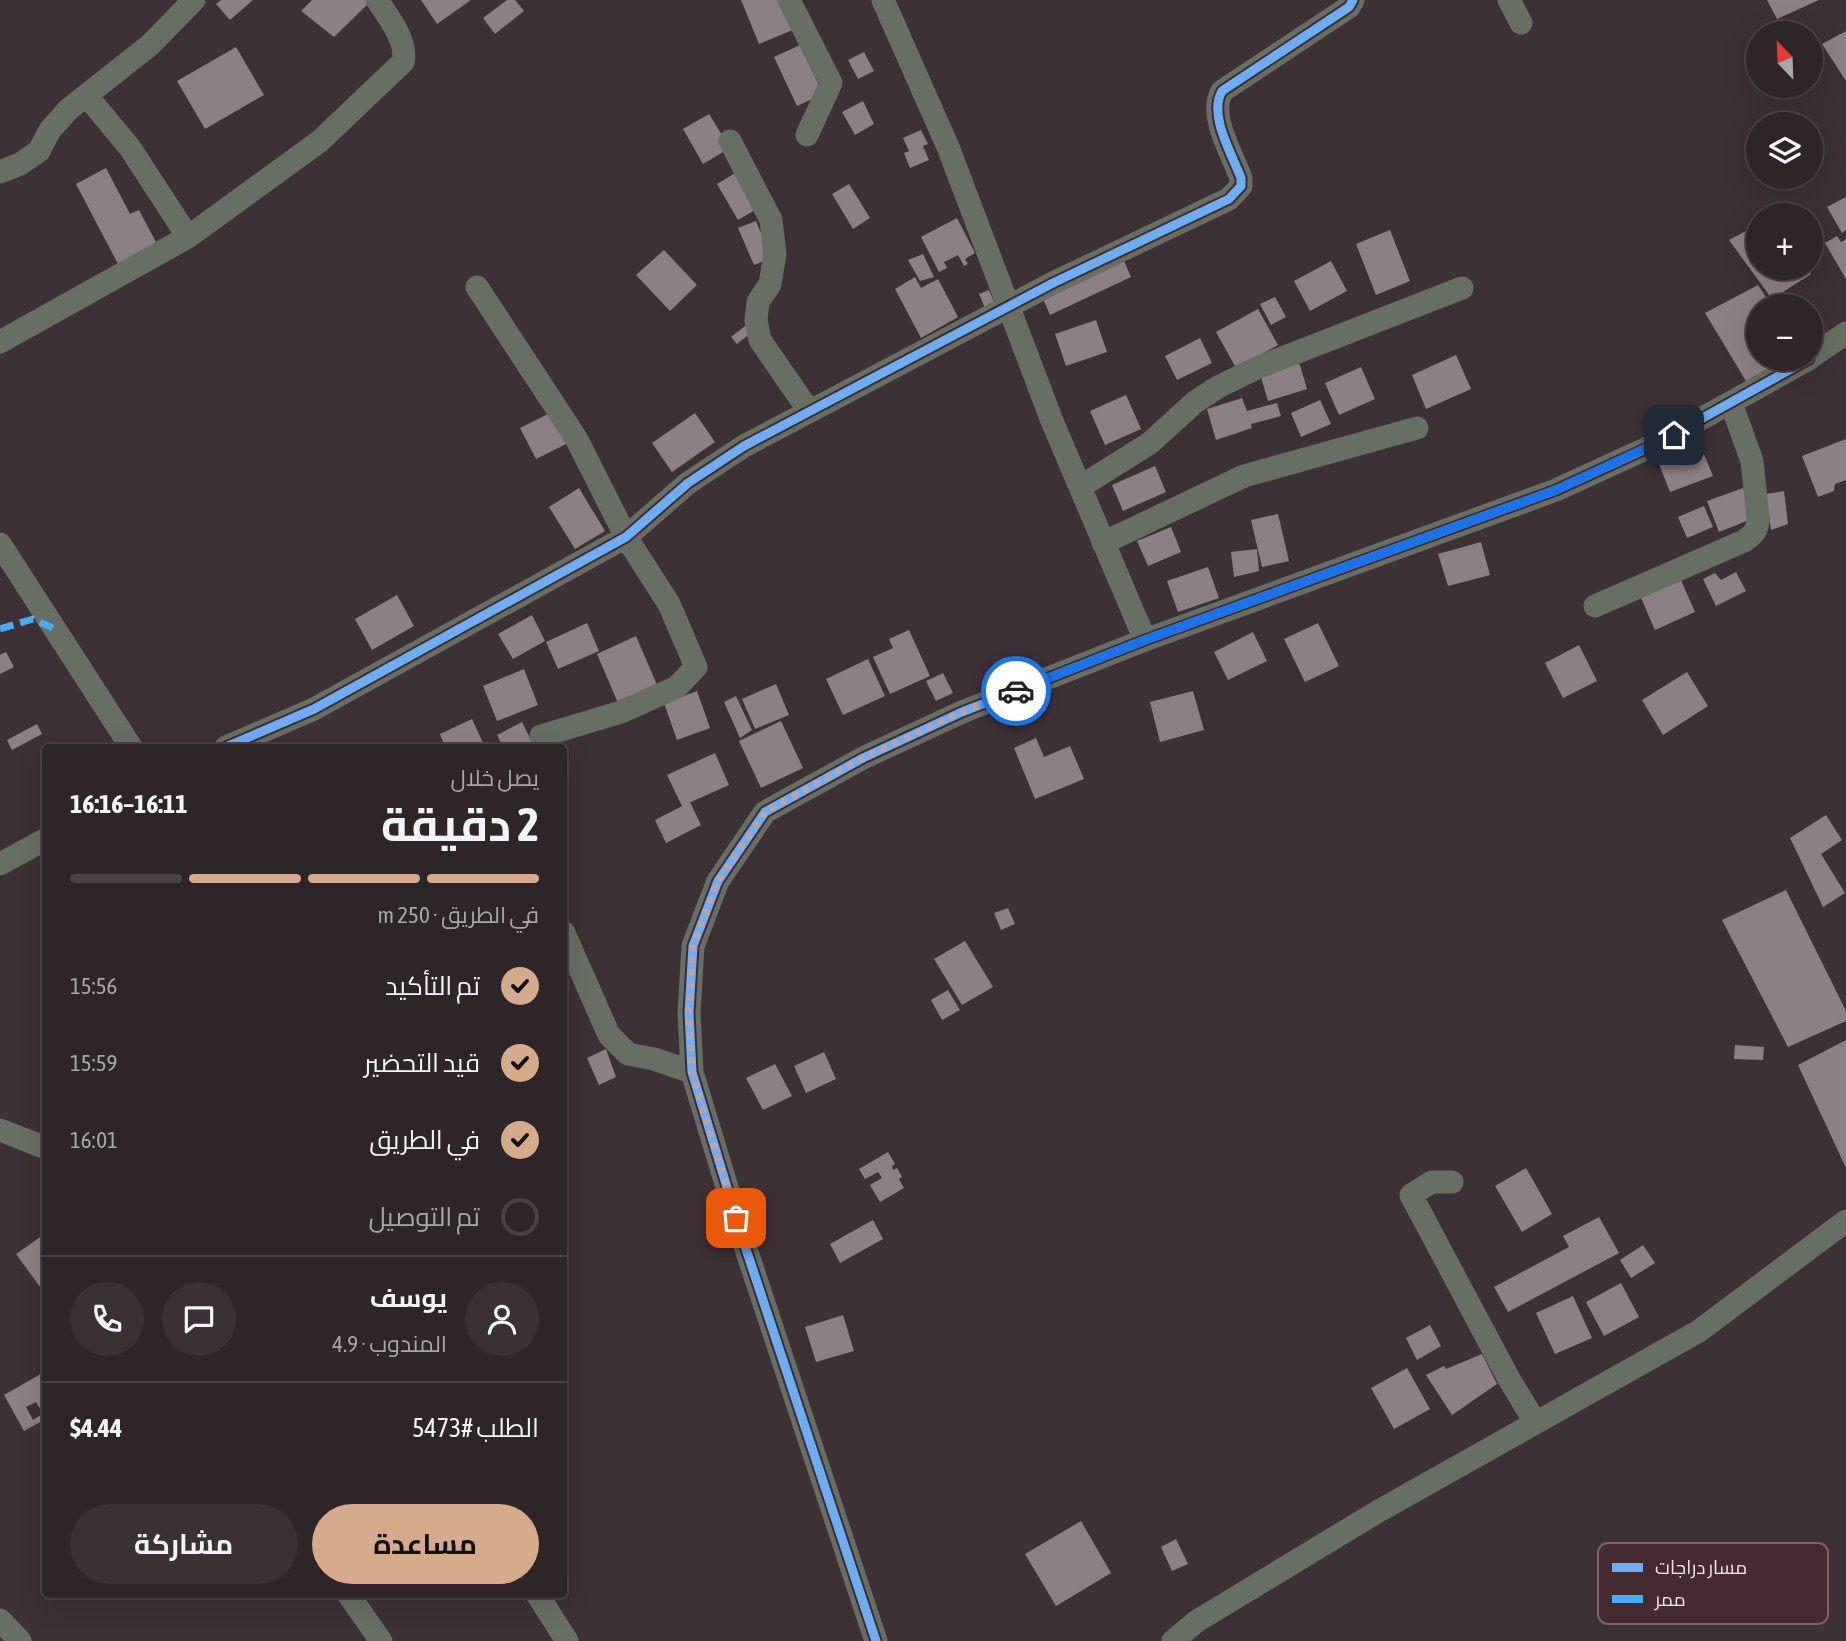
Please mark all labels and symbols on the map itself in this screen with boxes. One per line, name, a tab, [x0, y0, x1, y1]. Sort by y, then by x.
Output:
north arrow	[1746, 21, 1824, 98]
pin	[1644, 405, 1704, 465]
courier	[981, 656, 1051, 726]
pin	[706, 1188, 766, 1248]
legend	[1598, 1543, 1828, 1624]
text: مسار دراجات	[1655, 1556, 1747, 1579]
text: ممر	[1654, 1588, 1686, 1611]

